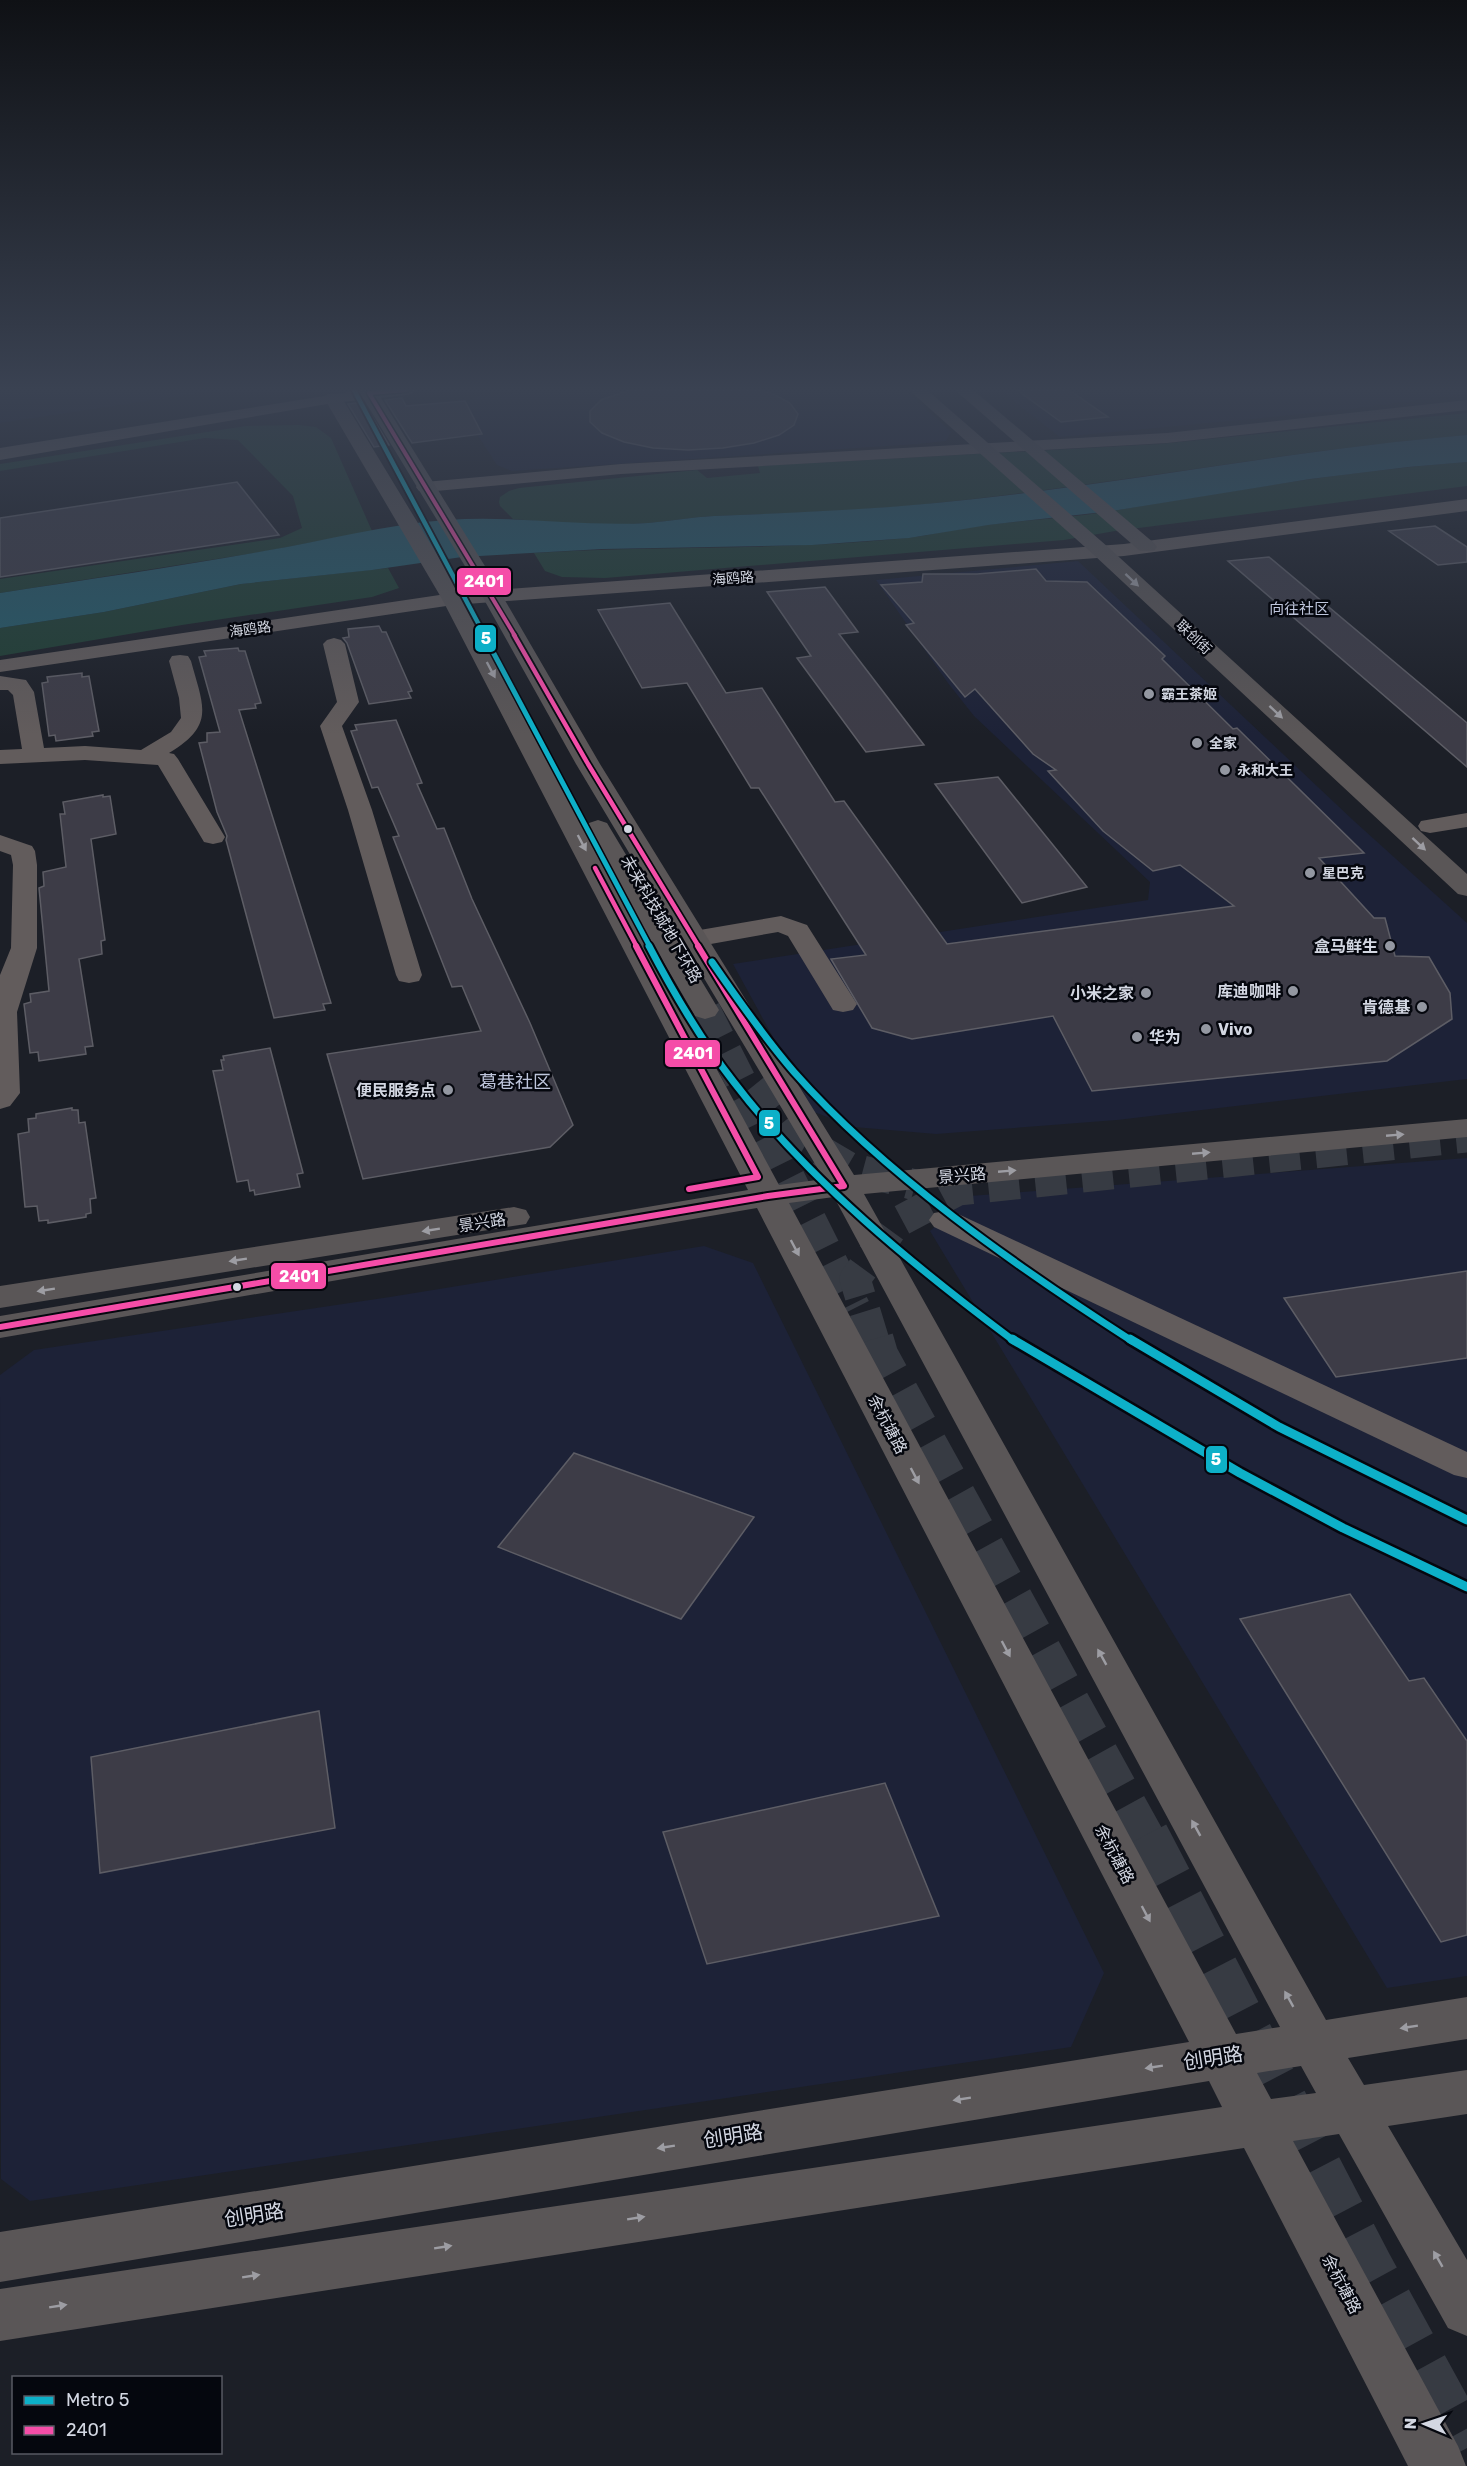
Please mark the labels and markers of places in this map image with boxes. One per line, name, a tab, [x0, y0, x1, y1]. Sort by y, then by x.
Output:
place label: 霸王茶姬	[1161, 686, 1217, 703]
marker: 霸王茶姬	[1142, 687, 1156, 701]
place label: 全家	[1209, 735, 1237, 752]
marker: 全家	[1190, 736, 1204, 750]
place label: 永和大王	[1237, 762, 1293, 779]
marker: 永和大王	[1218, 763, 1232, 777]
unlabelled marker	[622, 823, 634, 835]
place label: 星巴克	[1322, 865, 1364, 882]
marker: 星巴克	[1303, 866, 1317, 880]
place label: 盒马鲜生	[1314, 937, 1378, 956]
marker: 盒马鲜生	[1383, 939, 1397, 953]
place label: 库迪咖啡	[1217, 982, 1281, 1001]
place label: 小米之家	[1070, 984, 1134, 1003]
marker: 库迪咖啡	[1286, 984, 1300, 998]
marker: 小米之家	[1139, 986, 1153, 1000]
place label: 肯德基	[1362, 998, 1411, 1017]
marker: 肯德基	[1415, 1000, 1429, 1014]
place label: Vivo	[1218, 1020, 1253, 1039]
marker: Vivo	[1199, 1022, 1213, 1036]
place label: 华为	[1149, 1028, 1181, 1047]
marker: 华为	[1130, 1030, 1144, 1044]
place label: 便民服务点	[356, 1081, 436, 1100]
marker: 便民服务点	[441, 1083, 455, 1097]
unlabelled marker	[231, 1281, 243, 1293]

